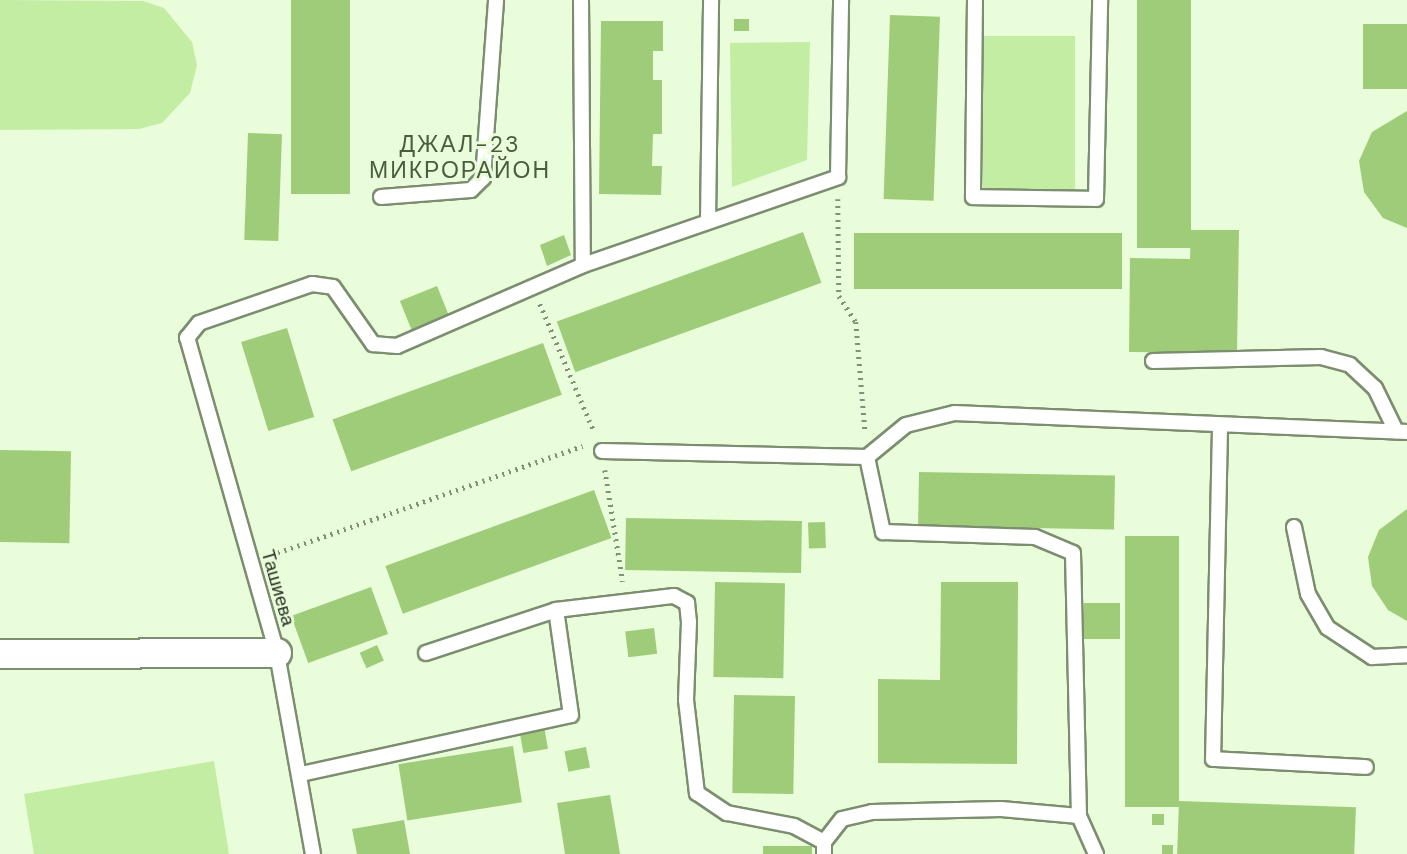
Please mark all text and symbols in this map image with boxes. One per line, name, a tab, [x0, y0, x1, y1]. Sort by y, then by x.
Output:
district label: ДЖАЛ-23 МИКРОРАЙОН	[370, 130, 550, 184]
street label: Ташиева	[256, 547, 300, 629]

